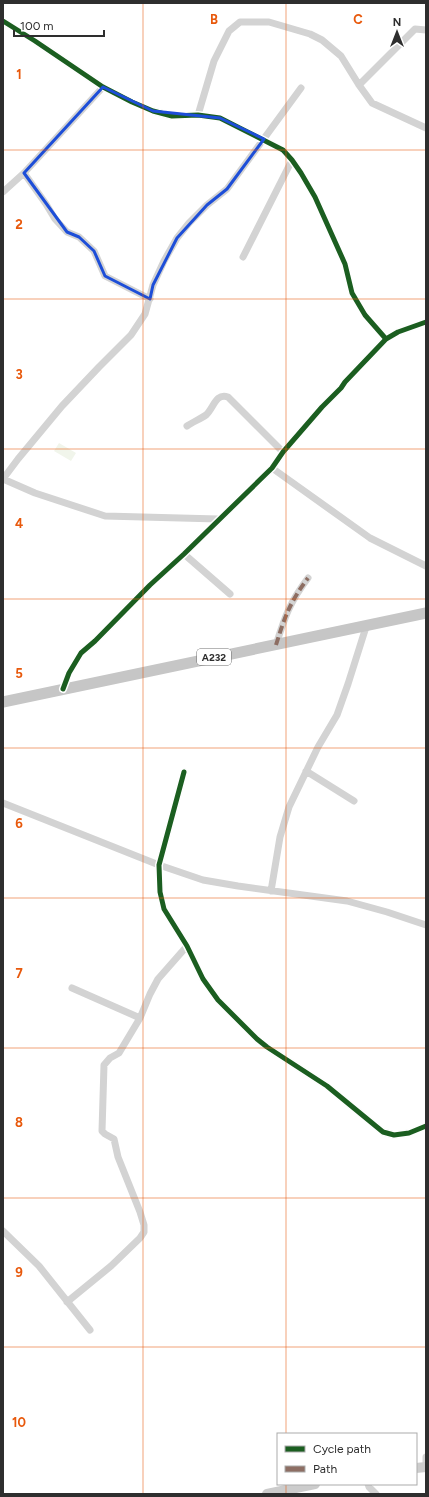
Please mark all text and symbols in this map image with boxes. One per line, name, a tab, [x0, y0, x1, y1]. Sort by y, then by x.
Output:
scale bar	[14, 12, 104, 38]
text: B	[210, 12, 218, 27]
text: C	[353, 12, 363, 27]
north arrow	[377, 12, 417, 52]
text: N	[393, 16, 401, 29]
text: 100 m	[20, 19, 54, 33]
text: 1	[16, 67, 22, 82]
text: 2	[15, 217, 23, 232]
text: 3	[15, 367, 23, 382]
text: 4	[15, 516, 23, 531]
road number: A232	[197, 649, 231, 665]
text: 5	[15, 666, 23, 681]
text: 6	[15, 816, 23, 831]
text: 7	[15, 966, 23, 981]
text: 8	[15, 1115, 23, 1130]
text: 9	[15, 1265, 23, 1280]
text: 10	[12, 1415, 26, 1430]
legend	[277, 1433, 417, 1485]
text: Cycle path	[313, 1442, 371, 1456]
text: Path	[313, 1462, 337, 1476]

